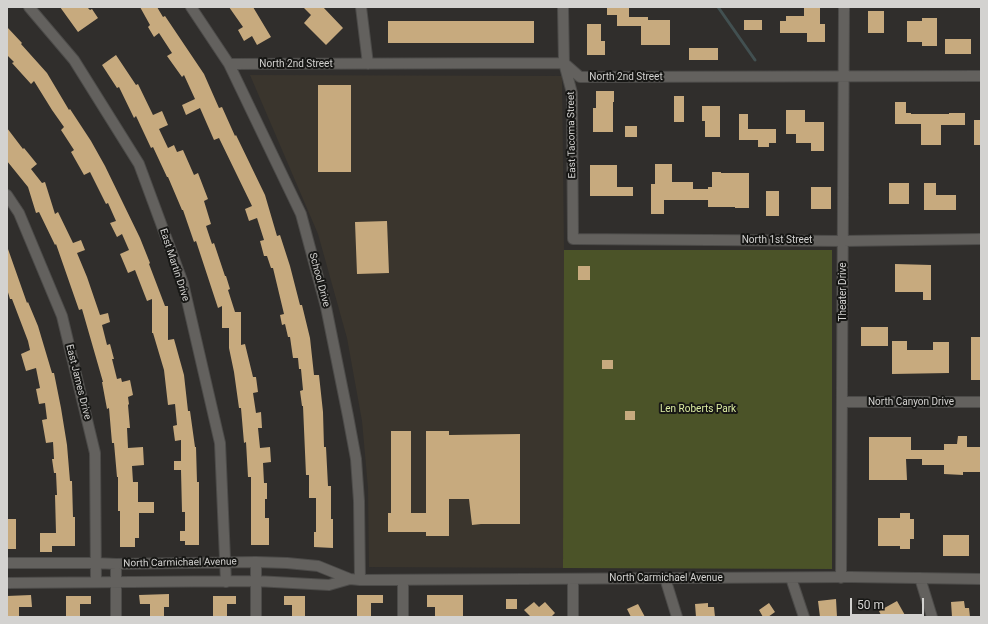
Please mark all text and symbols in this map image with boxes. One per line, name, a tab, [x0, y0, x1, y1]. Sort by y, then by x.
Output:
street label: North 2nd Street	[259, 58, 333, 70]
street label: North 2nd Street	[589, 71, 663, 83]
street label: East Tacoma Street	[565, 91, 579, 179]
street label: East Martin Drive	[157, 227, 191, 303]
street label: North 1st Street	[742, 234, 812, 246]
street label: School Drive	[306, 252, 332, 308]
street label: Theater Drive	[837, 262, 849, 322]
street label: East James Drive	[63, 343, 93, 421]
street label: North Canyon Drive	[868, 396, 954, 408]
park label: Len Roberts Park	[660, 403, 736, 415]
street label: North Carmichael Avenue	[123, 556, 237, 570]
street label: North Carmichael Avenue	[609, 572, 723, 584]
scale bar	[852, 590, 926, 616]
text: 50 m	[857, 598, 884, 612]

